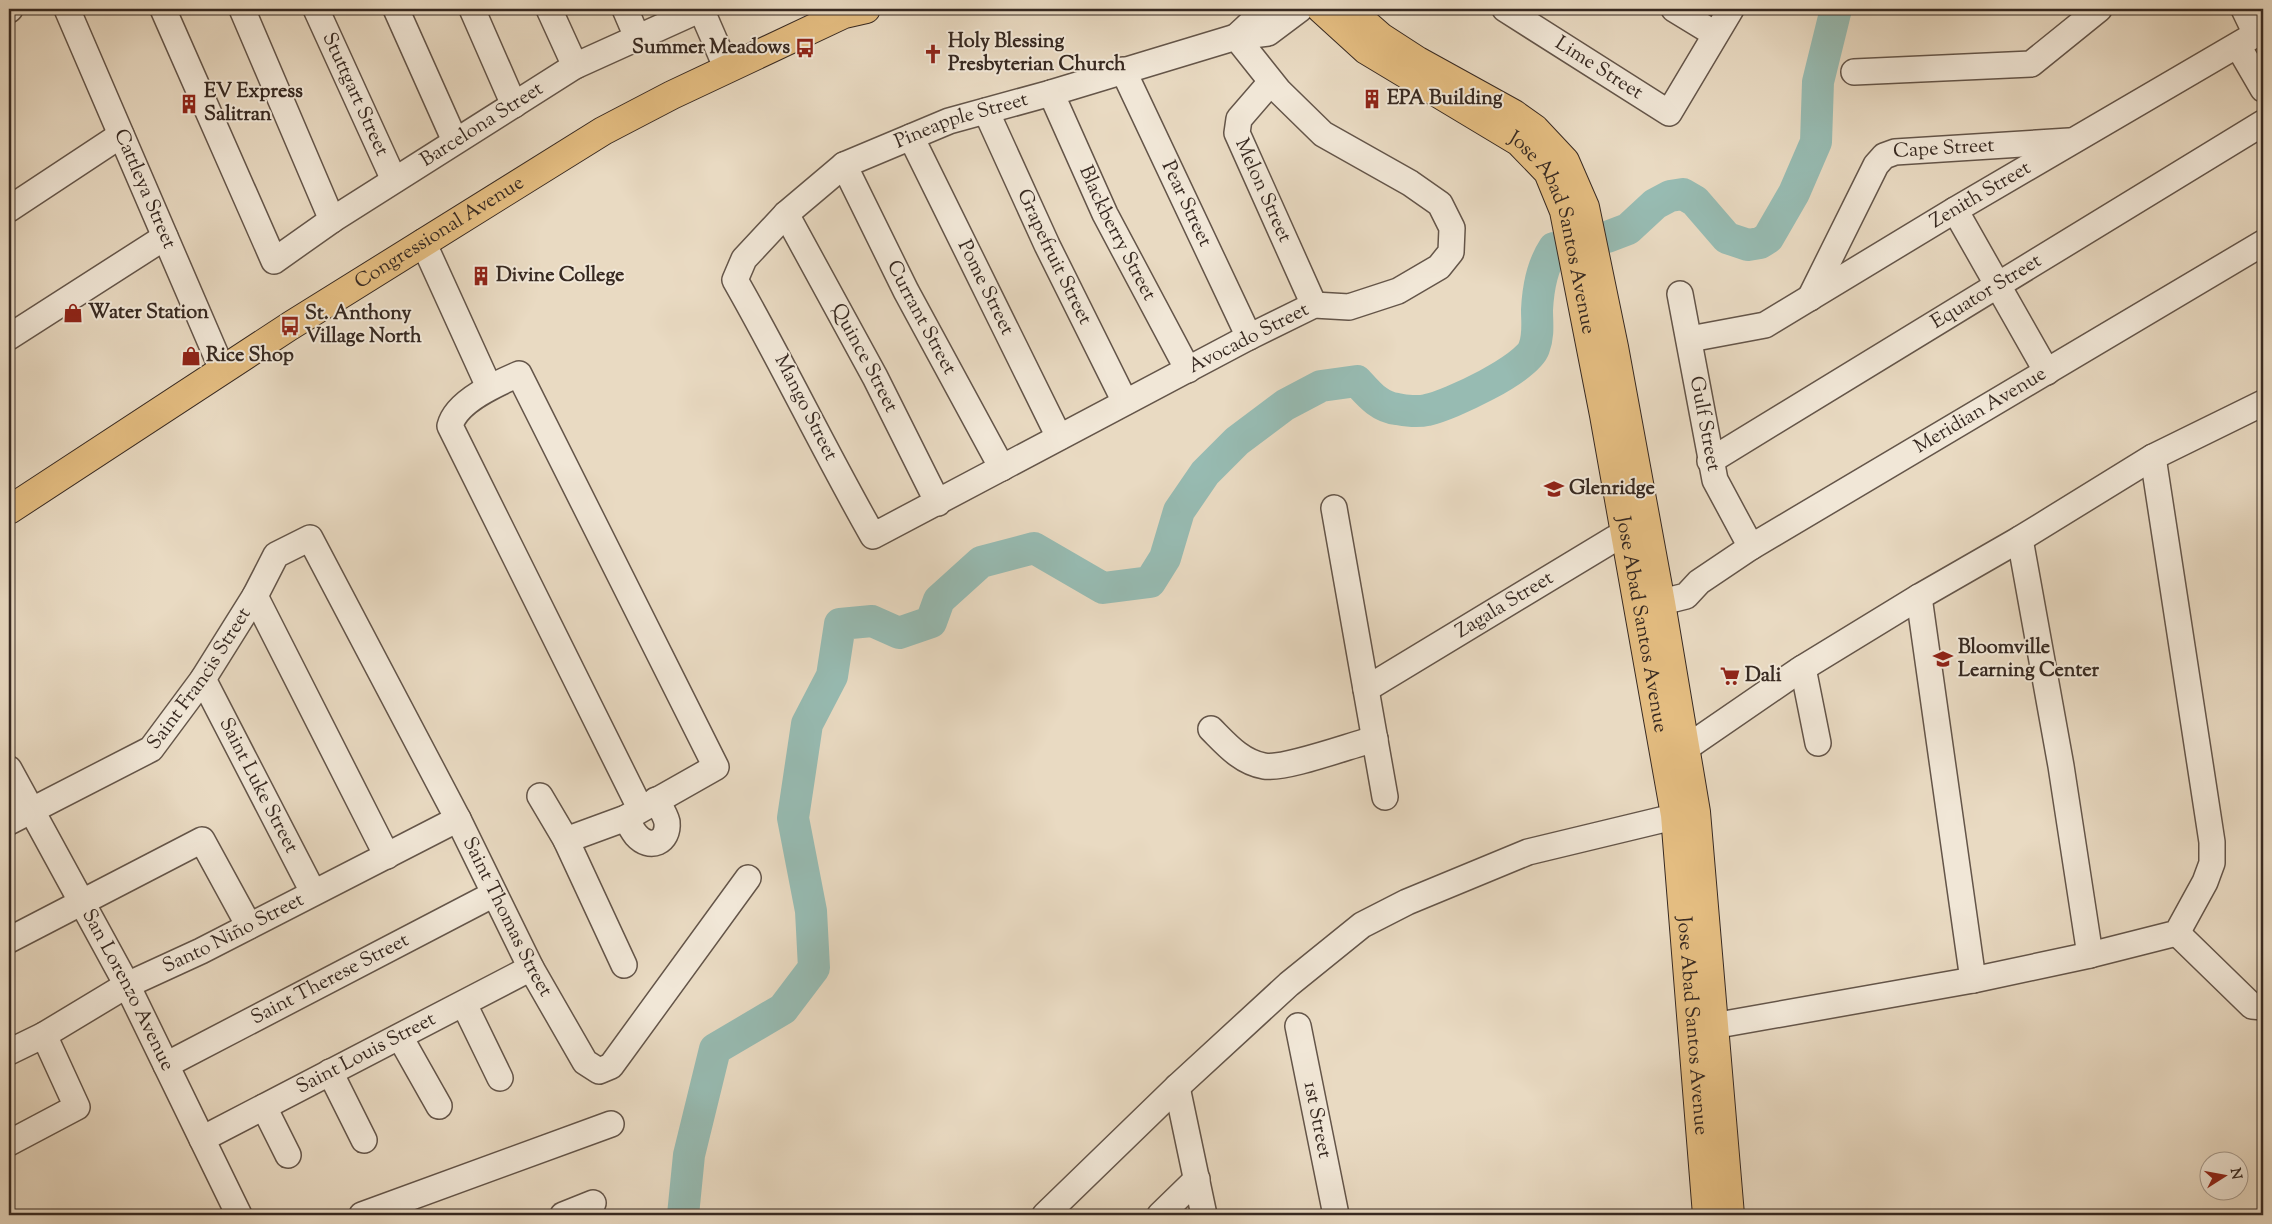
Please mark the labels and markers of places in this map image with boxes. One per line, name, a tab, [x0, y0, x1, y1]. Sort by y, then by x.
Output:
place label: Holy Blessing Presbyterian Church	[948, 28, 1126, 80]
place label: Summer Meadows	[632, 34, 790, 63]
bus stop icon: Summer Meadows	[794, 37, 816, 59]
church icon: Holy Blessing Presbyterian Church	[922, 43, 944, 65]
place label: EV Express Salitran	[204, 78, 303, 130]
place label: EPA Building	[1387, 85, 1503, 114]
building icon: EPA Building	[1361, 88, 1383, 110]
building icon: EV Express Salitran	[178, 93, 200, 115]
place label: Divine College	[496, 262, 624, 291]
building icon: Divine College	[470, 265, 492, 287]
place label: Water Station	[88, 299, 209, 328]
place label: St. Anthony Village North	[305, 300, 422, 352]
shop icon: Water Station	[62, 302, 84, 324]
bus stop icon: St. Anthony Village North	[279, 315, 301, 337]
place label: Rice Shop	[206, 342, 294, 371]
shop icon: Rice Shop	[180, 345, 202, 367]
place label: Glenridge	[1569, 475, 1655, 504]
school or university icon: Glenridge	[1543, 478, 1565, 500]
place label: Bloomville Learning Center	[1958, 634, 2100, 686]
school or university icon: Bloomville Learning Center	[1932, 648, 1954, 670]
place label: Dali	[1745, 662, 1782, 691]
supermarket icon: Dali	[1719, 665, 1741, 687]

